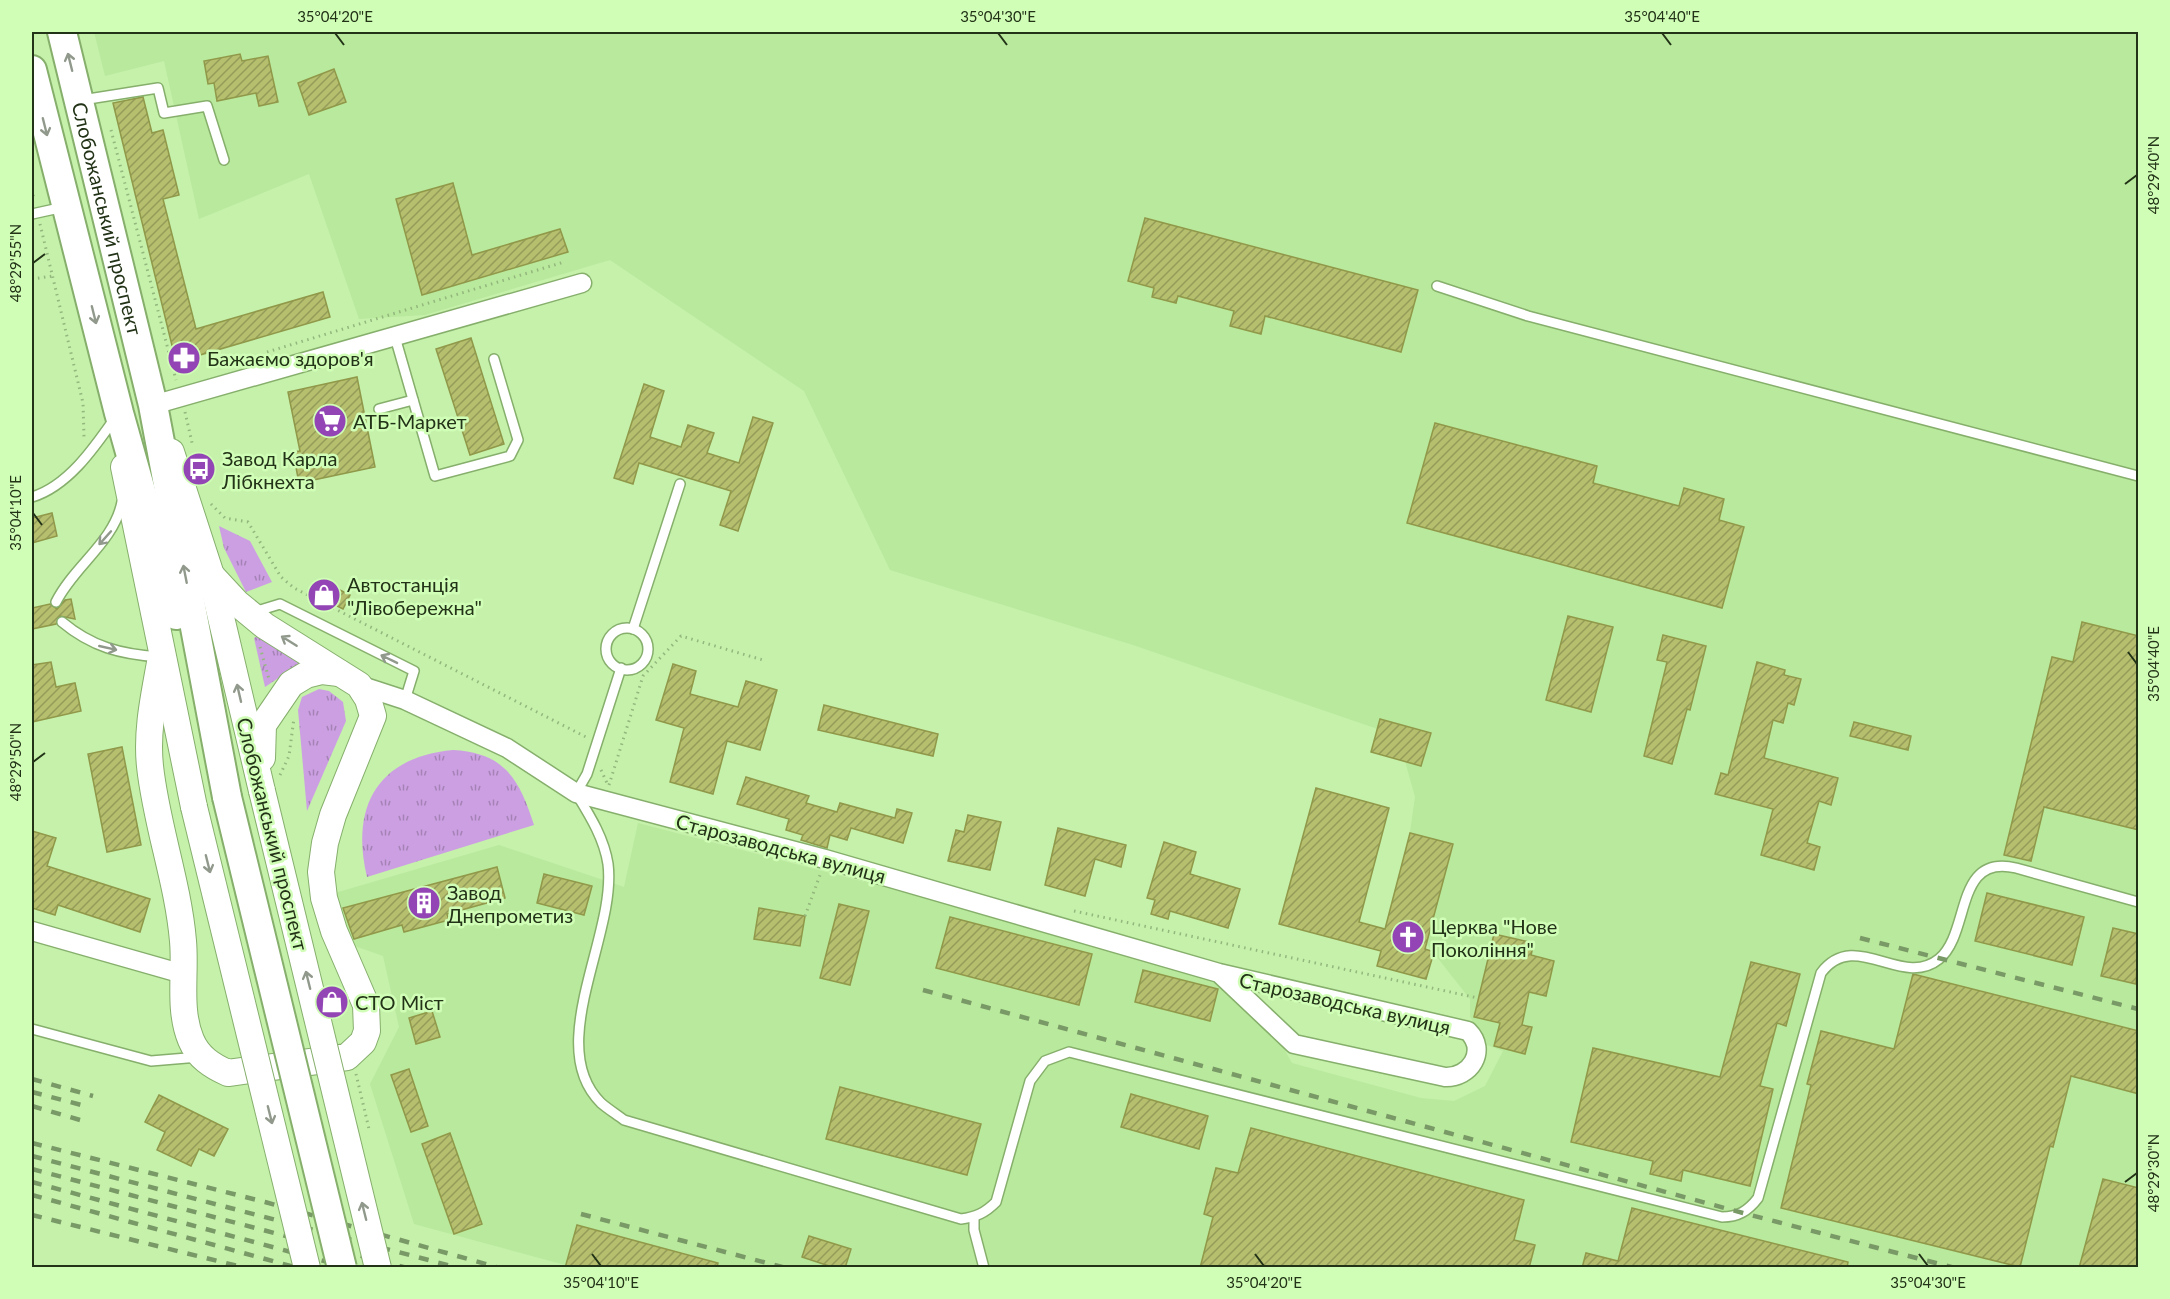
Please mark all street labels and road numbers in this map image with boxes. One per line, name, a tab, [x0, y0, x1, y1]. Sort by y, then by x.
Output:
street label: Слобожанський проспект	[67, 99, 148, 338]
street label: Слобожанський проспект	[232, 715, 314, 953]
street label: Старозаводська вулиця	[674, 808, 888, 888]
street label: Старозаводська вулиця	[1237, 967, 1453, 1039]

